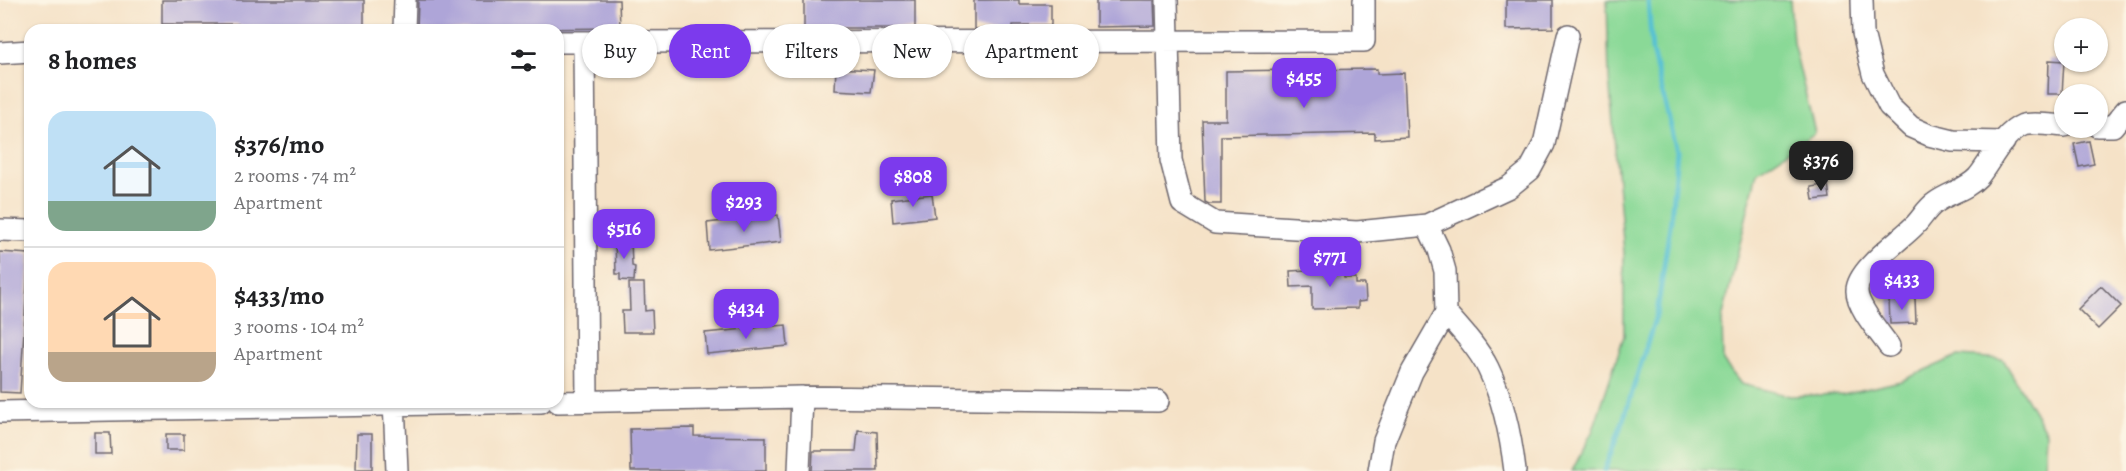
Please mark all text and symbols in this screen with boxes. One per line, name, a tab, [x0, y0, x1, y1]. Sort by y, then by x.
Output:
map controls	[2054, 18, 2108, 138]
button: +	[2054, 18, 2108, 72]
chip: Buy	[582, 24, 657, 78]
chip: Rent	[669, 24, 751, 78]
chip: Filters	[763, 24, 860, 78]
chip: New	[872, 24, 952, 78]
chip: Apartment	[964, 24, 1099, 78]
text: 8 homes	[48, 43, 137, 78]
icon: filters	[507, 44, 540, 77]
pin: $455	[1268, 58, 1340, 109]
text: $455	[1286, 64, 1322, 91]
button: −	[2054, 84, 2108, 138]
text: $376/mo	[234, 127, 324, 162]
icon: home	[96, 135, 168, 207]
pin: $376	[1785, 141, 1857, 192]
text: $376	[1803, 147, 1839, 174]
pin: $808	[877, 157, 949, 208]
text: 2 rooms · 74 m²	[234, 162, 356, 189]
text: $808	[894, 163, 932, 190]
pin: $293	[708, 182, 780, 233]
text: $293	[726, 188, 762, 215]
text: Apartment	[234, 189, 323, 216]
pin: $516	[588, 209, 660, 260]
text: $516	[607, 215, 641, 242]
pin: $771	[1294, 237, 1366, 288]
text: $771	[1313, 243, 1347, 270]
pin: $433	[1866, 260, 1938, 311]
text: $433	[1884, 266, 1920, 293]
text: $433/mo	[234, 278, 324, 313]
icon: home	[96, 286, 168, 358]
pin: $434	[710, 289, 782, 340]
text: $434	[728, 295, 764, 322]
text: 3 rooms · 104 m²	[234, 313, 364, 340]
text: Apartment	[234, 340, 323, 367]

